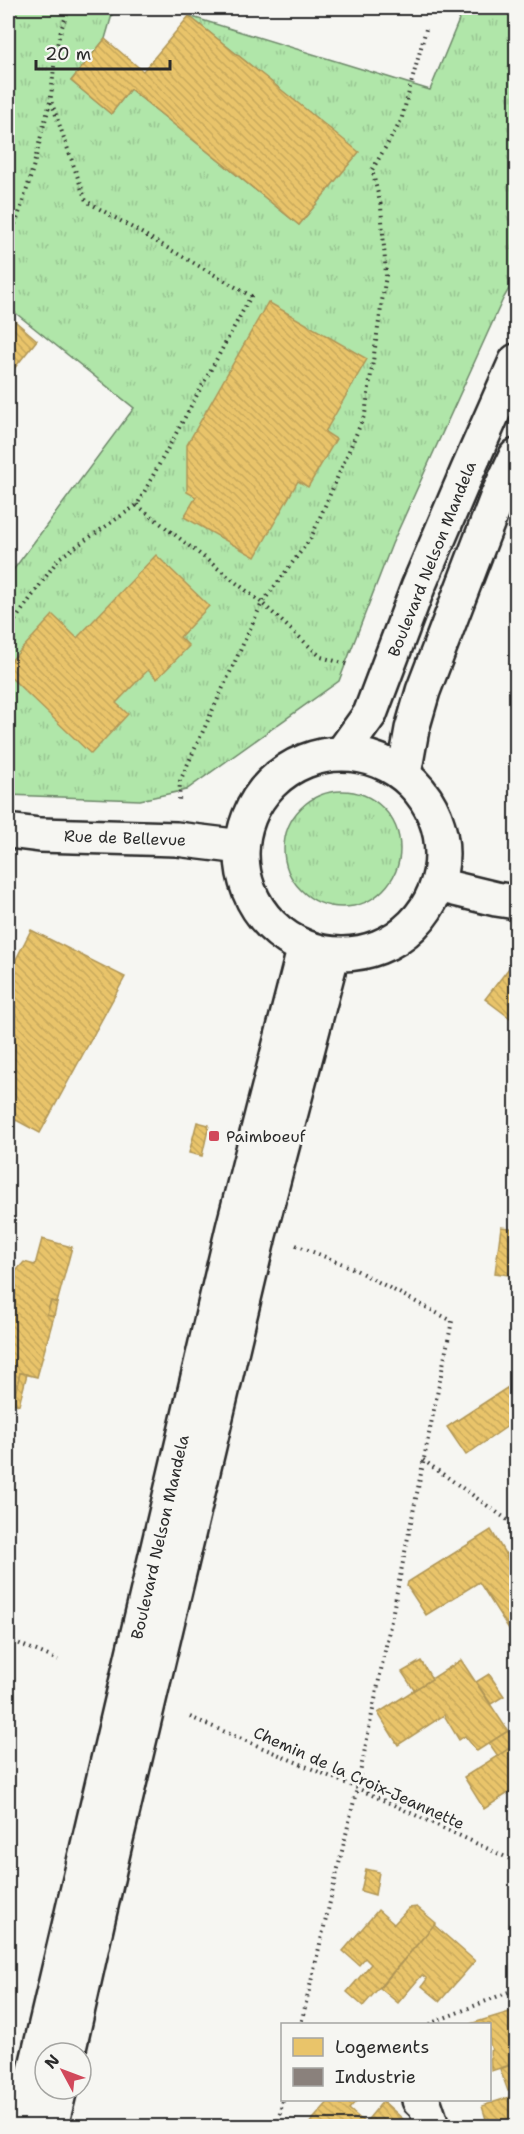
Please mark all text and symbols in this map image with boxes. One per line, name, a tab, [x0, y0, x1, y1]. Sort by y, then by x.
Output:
scale bar	[36, 33, 170, 71]
text: 20 m	[45, 42, 91, 66]
street label: Boulevard Nelson Mandela	[383, 458, 481, 660]
street label: Rue de Bellevue	[64, 825, 186, 851]
place label: Paimboeuf	[226, 1126, 307, 1147]
marker: Paimboeuf	[207, 1129, 221, 1143]
street label: Boulevard Nelson Mandela	[126, 1433, 194, 1641]
street label: Chemin de la Croix-Jeannette	[250, 1722, 468, 1834]
legend	[281, 2023, 491, 2101]
text: Logements	[335, 2035, 429, 2059]
north arrow	[33, 2041, 93, 2101]
text: N	[40, 2050, 64, 2073]
text: Industrie	[335, 2065, 416, 2089]

